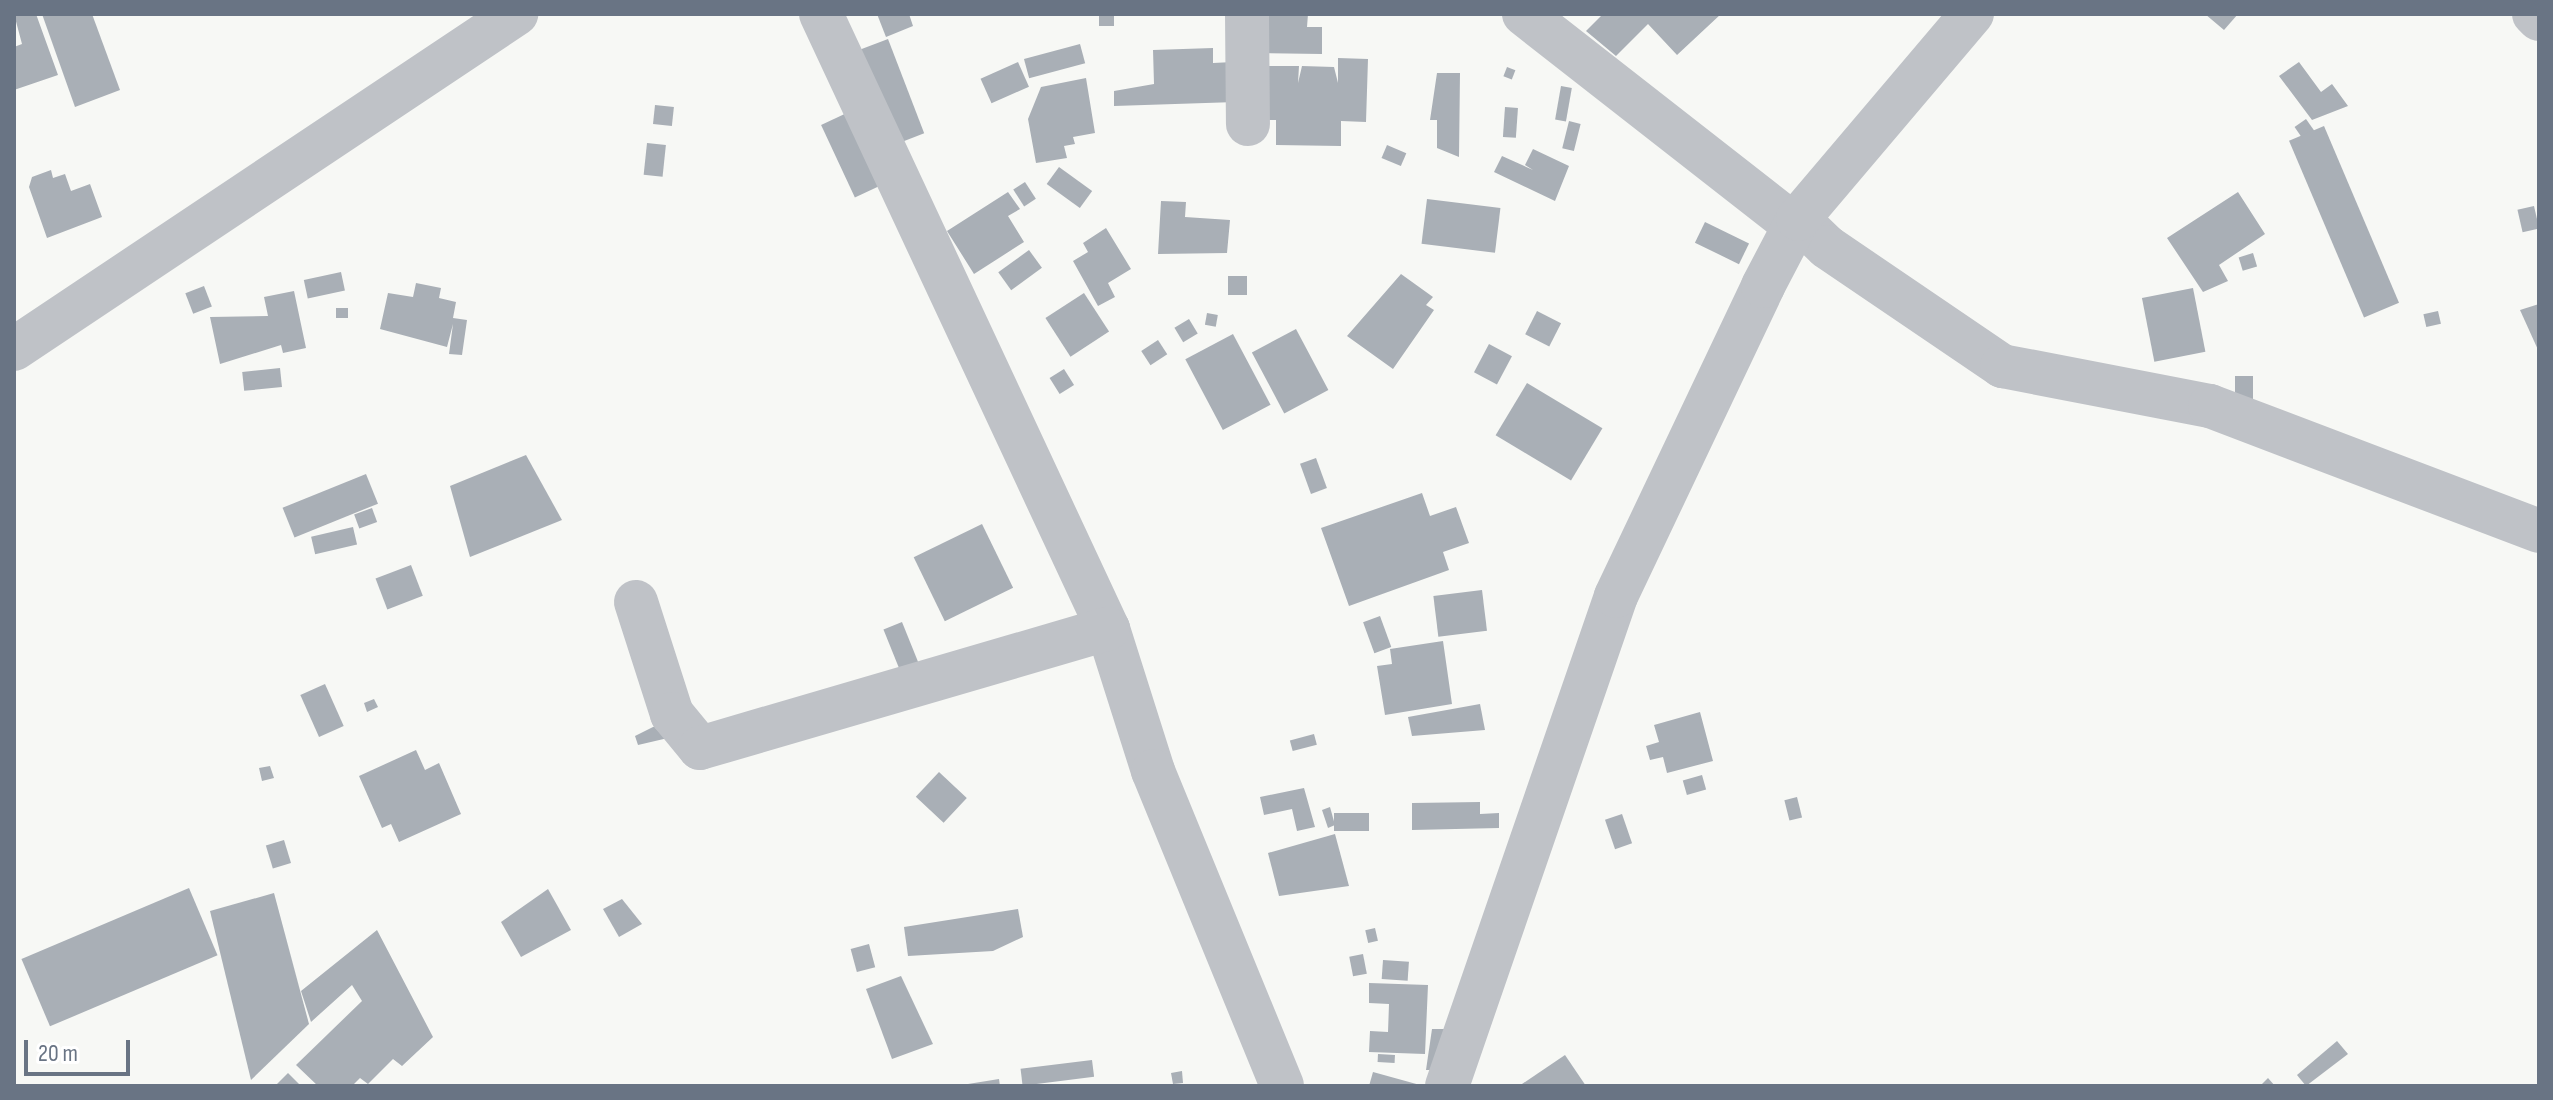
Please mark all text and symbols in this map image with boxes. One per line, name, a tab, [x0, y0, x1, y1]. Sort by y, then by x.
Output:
scale bar	[28, 1024, 134, 1074]
text: 20 m	[38, 1039, 78, 1068]

